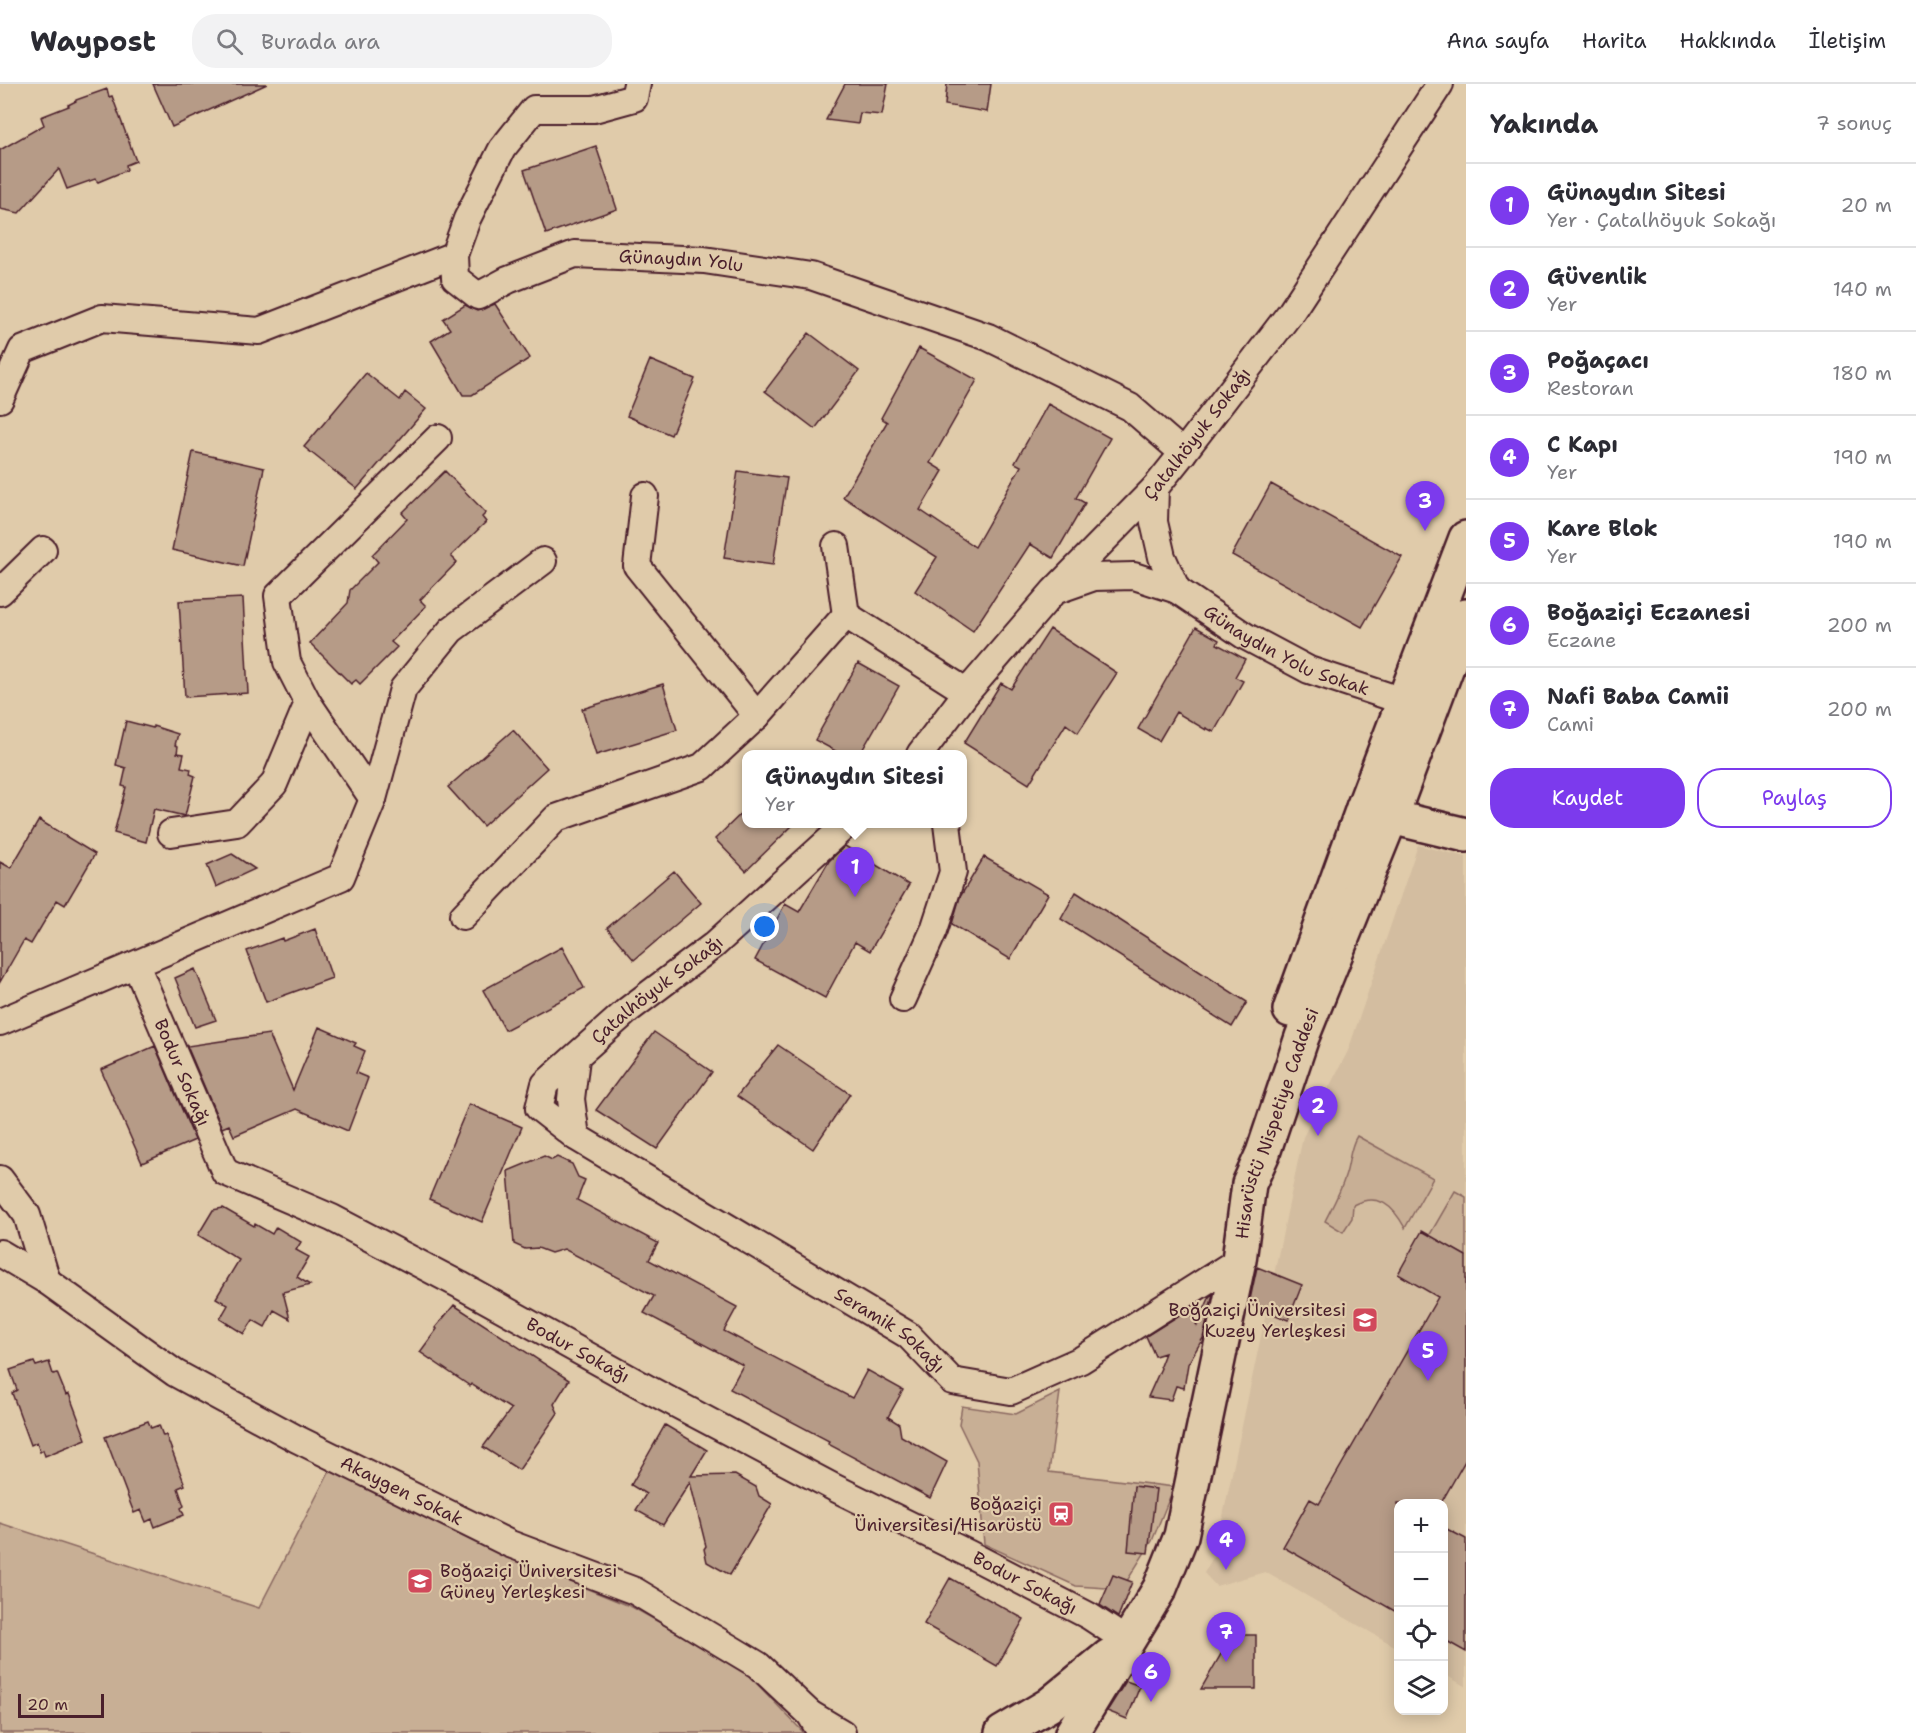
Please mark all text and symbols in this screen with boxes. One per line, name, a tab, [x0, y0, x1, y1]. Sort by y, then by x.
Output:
search box	[192, 14, 612, 68]
text: Waypost	[30, 22, 156, 60]
icon: search	[213, 25, 246, 58]
text: Burada ara	[261, 27, 380, 56]
text: Ana sayfa	[1447, 27, 1549, 55]
text: Harita	[1582, 27, 1647, 55]
text: Hakkında	[1680, 27, 1776, 55]
text: İletişim	[1809, 27, 1886, 55]
text: Yakında	[1490, 106, 1598, 141]
text: 7 sonuç	[1816, 110, 1892, 136]
text: Günaydın Sitesi	[1547, 178, 1726, 207]
text: 1	[1505, 192, 1514, 218]
text: 20 m	[1841, 192, 1892, 218]
text: Yer · Çatalhöyuk Sokağı	[1547, 207, 1776, 233]
street label: Günaydın Yolu	[618, 244, 745, 278]
text: Güvenlik	[1547, 262, 1647, 291]
text: 2	[1503, 276, 1517, 302]
text: 140 m	[1833, 276, 1892, 302]
text: Yer	[1547, 291, 1577, 317]
text: Poğaçacı	[1547, 346, 1649, 375]
text: 3	[1503, 360, 1517, 386]
text: 180 m	[1832, 360, 1892, 386]
street label: Çatalhöyuk Sokağı	[1138, 363, 1256, 505]
text: Restoran	[1547, 375, 1634, 401]
text: C Kapı	[1547, 430, 1618, 459]
text: 4	[1503, 444, 1517, 470]
text: 190 m	[1833, 444, 1892, 470]
text: Yer	[1547, 459, 1577, 485]
pin: 3	[1406, 482, 1444, 531]
text: Kare Blok	[1547, 514, 1658, 543]
text: 5	[1503, 528, 1516, 554]
text: 190 m	[1833, 528, 1892, 554]
text: Yer	[1547, 543, 1577, 569]
text: Boğaziçi Eczanesi	[1547, 598, 1751, 627]
street label: Günaydın Yolu Sokak	[1199, 599, 1372, 701]
text: 6	[1503, 612, 1517, 638]
text: 200 m	[1827, 612, 1892, 638]
text: Eczane	[1547, 627, 1616, 653]
text: Nafi Baba Camii	[1547, 682, 1729, 711]
text: 7	[1503, 696, 1517, 722]
text: 200 m	[1827, 696, 1892, 722]
text: Cami	[1547, 711, 1594, 737]
popup	[742, 750, 967, 828]
text: Günaydın Sitesi	[765, 762, 944, 791]
button: Kaydet	[1490, 768, 1685, 828]
button: Paylaş	[1697, 768, 1892, 828]
text: Yer	[765, 791, 795, 817]
pin: 1	[836, 848, 874, 897]
your location	[750, 912, 779, 941]
street label: Çatalhöyuk Sokağı	[586, 930, 728, 1049]
street label: Hisarüstü Nispetiye Caddesi	[1230, 1004, 1325, 1241]
street label: Bodur Sokağı	[149, 1015, 216, 1130]
pin: 2	[1298, 1086, 1338, 1136]
street label: Seramik Sokağı	[830, 1282, 950, 1378]
place label: Boğaziçi Üniversitesi Kuzey Yerleşkesi	[1169, 1298, 1346, 1343]
school or university icon: Boğaziçi Üniversitesi Kuzey Yerleşkesi	[1350, 1305, 1380, 1335]
street label: Bodur Sokağı	[522, 1312, 634, 1389]
pin: 5	[1408, 1332, 1448, 1381]
street label: Akaygen Sokak	[336, 1450, 467, 1531]
place label: Boğaziçi Üniversitesi/Hisarüstü	[855, 1492, 1042, 1537]
station icon: Boğaziçi Üniversitesi/Hisarüstü	[1046, 1499, 1076, 1529]
map controls	[1394, 1499, 1448, 1715]
button: +	[1394, 1499, 1448, 1553]
pin: 4	[1206, 1520, 1246, 1570]
street label: Bodur Sokağı	[968, 1546, 1081, 1620]
button: −	[1394, 1553, 1448, 1607]
place label: Boğaziçi Üniversitesi Güney Yerleşkesi	[440, 1559, 617, 1604]
school or university icon: Boğaziçi Üniversitesi Güney Yerleşkesi	[405, 1566, 435, 1596]
button: locate	[1394, 1607, 1448, 1661]
pin: 7	[1206, 1612, 1246, 1662]
pin: 6	[1132, 1652, 1170, 1702]
button: layers	[1394, 1661, 1448, 1715]
scale bar	[18, 1691, 104, 1718]
text: 20 m	[27, 1694, 68, 1715]

